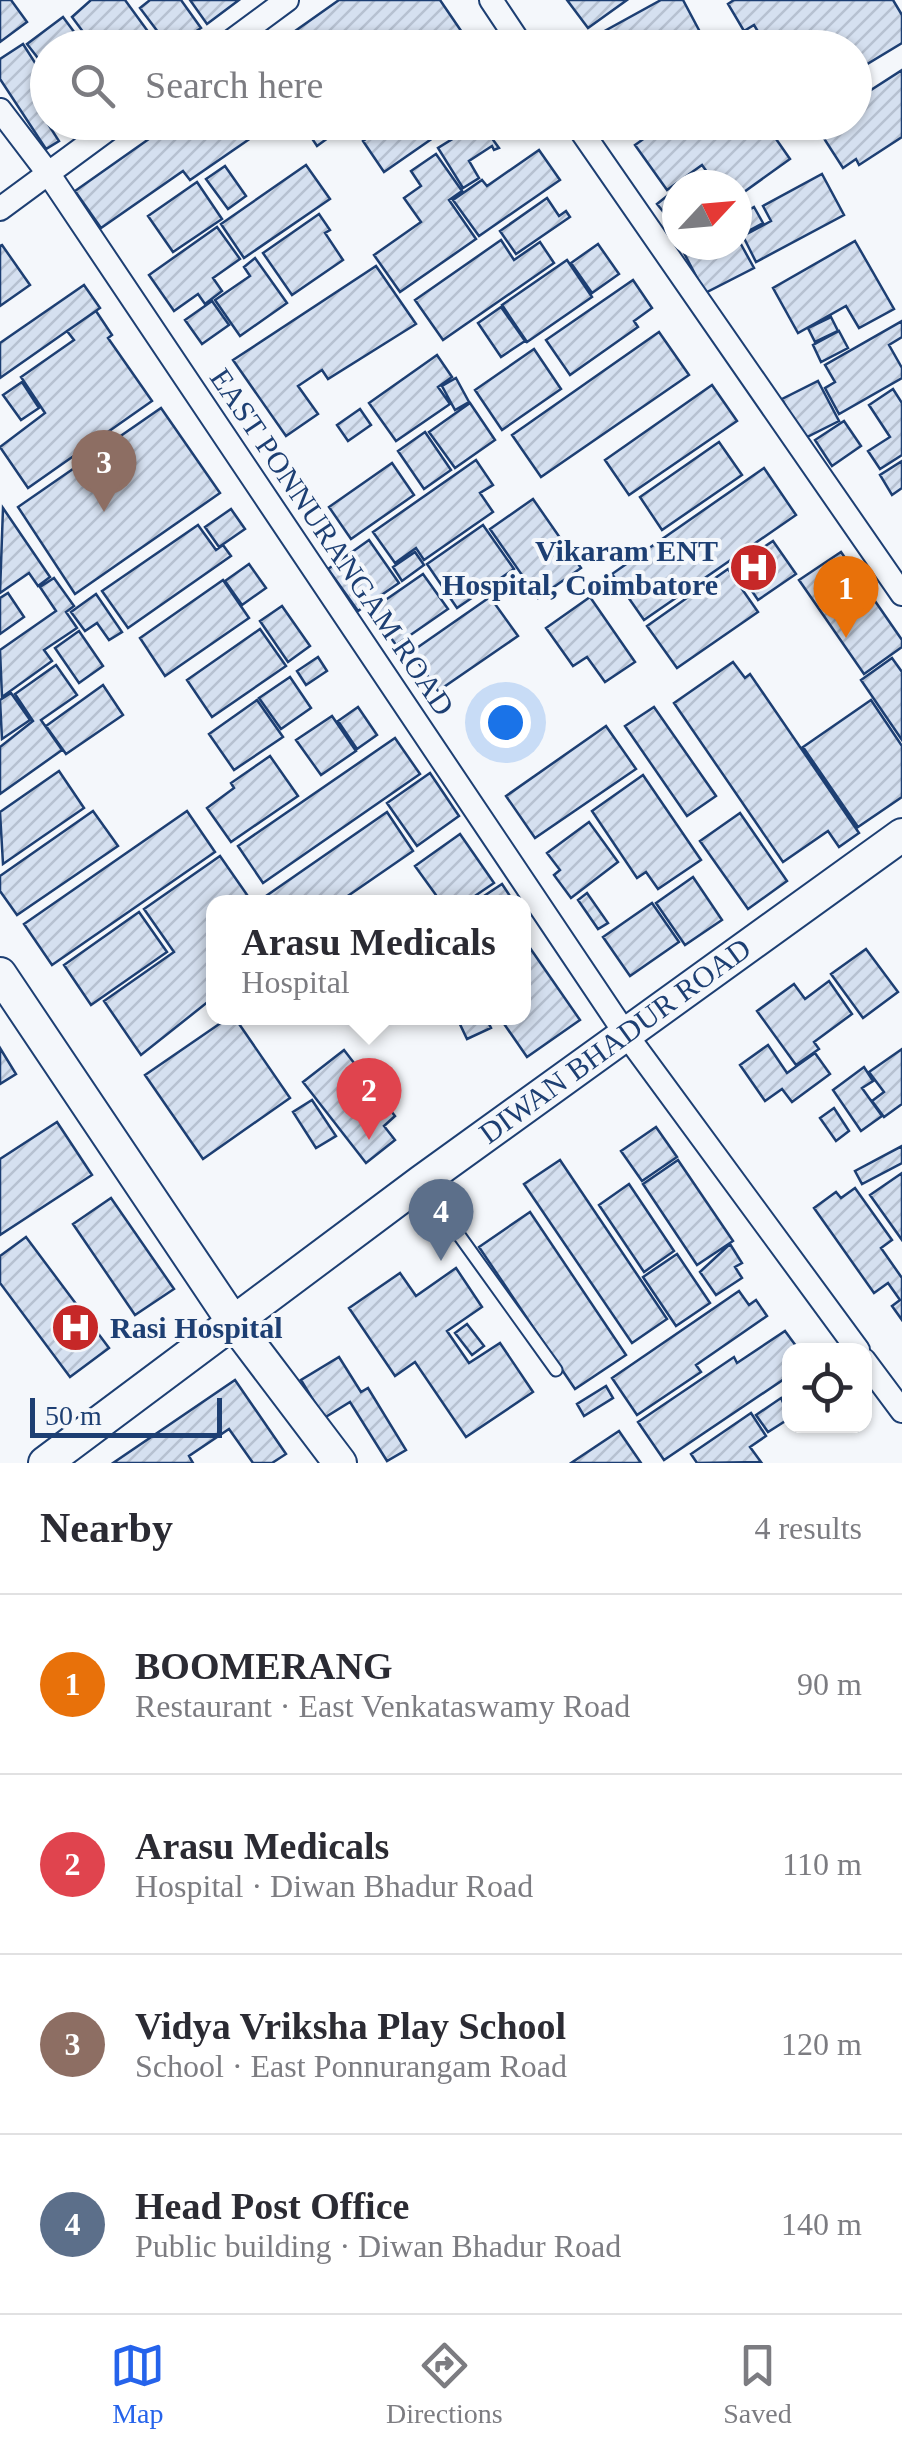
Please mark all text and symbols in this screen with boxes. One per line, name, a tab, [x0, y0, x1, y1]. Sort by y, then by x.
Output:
search box	[30, 30, 872, 140]
icon: search	[65, 58, 120, 113]
text: Search here	[145, 64, 323, 106]
north arrow	[662, 170, 752, 260]
street label: EAST PONNURANGAM ROAD	[204, 362, 461, 721]
pin: 3	[72, 430, 136, 512]
place label: Vikaram ENT Hospital, Coimbatore	[442, 534, 718, 601]
hospital icon: Vikaram ENT Hospital, Coimbatore	[727, 542, 779, 594]
pin: 1	[814, 556, 878, 638]
your location	[480, 697, 531, 748]
popup	[206, 895, 531, 1025]
text: Arasu Medicals	[241, 921, 496, 963]
street label: DIWAN BHADUR ROAD	[473, 931, 757, 1150]
text: Hospital	[241, 964, 350, 1000]
pin: 2	[336, 1058, 402, 1140]
pin: 4	[408, 1178, 474, 1261]
hospital icon: Rasi Hospital	[49, 1302, 101, 1354]
place label: Rasi Hospital	[110, 1311, 283, 1344]
map controls	[782, 1343, 872, 1433]
button: locate	[782, 1343, 872, 1433]
scale bar	[30, 1393, 222, 1438]
text: 50 m	[45, 1400, 102, 1431]
text: Nearby	[40, 1505, 173, 1551]
text: 4 results	[754, 1510, 862, 1546]
text: BOOMERANG	[135, 1645, 393, 1687]
text: 1	[65, 1666, 81, 1702]
text: 90 m	[797, 1666, 862, 1702]
text: Restaurant · East Venkataswamy Road	[135, 1688, 630, 1724]
text: Arasu Medicals	[135, 1825, 389, 1867]
text: 2	[65, 1846, 81, 1882]
text: 110 m	[782, 1846, 862, 1882]
text: Hospital · Diwan Bhadur Road	[135, 1868, 533, 1904]
text: Vidya Vriksha Play School	[135, 2005, 566, 2047]
text: 3	[65, 2026, 81, 2062]
text: 120 m	[781, 2026, 862, 2062]
text: School · East Ponnurangam Road	[135, 2048, 567, 2084]
text: Head Post Office	[135, 2185, 409, 2227]
text: 4	[65, 2206, 81, 2242]
text: 140 m	[781, 2206, 862, 2242]
text: Public building · Diwan Bhadur Road	[135, 2228, 621, 2264]
tab: Map	[110, 2338, 165, 2430]
tab: Directions	[386, 2338, 503, 2430]
tab: Saved	[723, 2338, 792, 2430]

